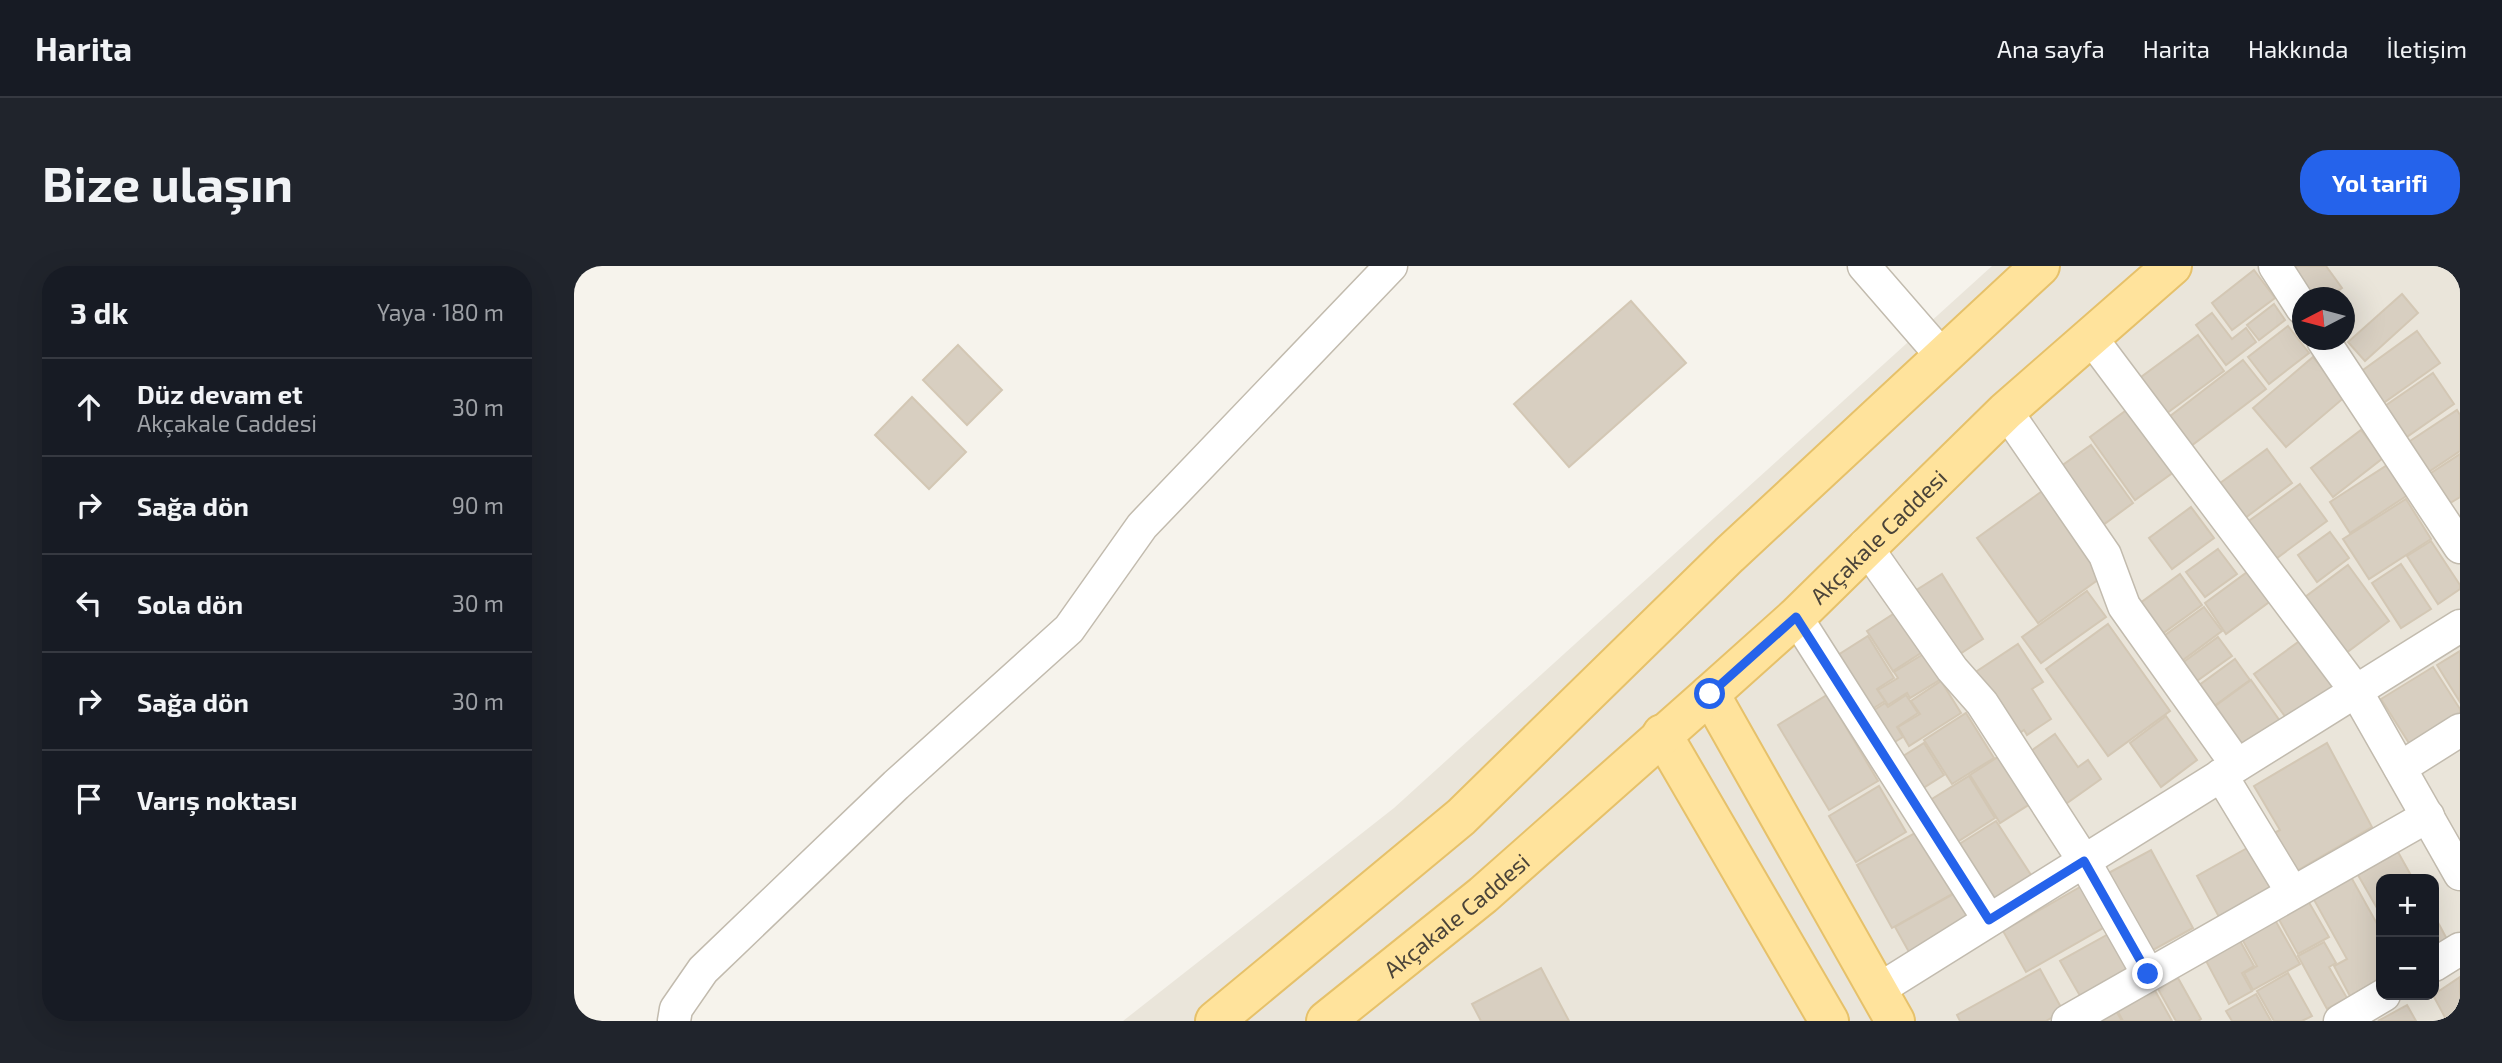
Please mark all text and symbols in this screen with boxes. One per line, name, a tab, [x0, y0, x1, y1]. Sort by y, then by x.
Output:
text: Harita	[35, 28, 132, 68]
text: Ana sayfa	[1997, 34, 2105, 63]
text: Harita	[2143, 34, 2210, 63]
text: Hakkında	[2248, 34, 2348, 63]
text: İletişim	[2386, 34, 2467, 63]
button: Yol tarifi	[2300, 150, 2460, 215]
text: Bize ulaşın	[42, 153, 293, 212]
north arrow	[2292, 287, 2355, 350]
text: 3 dk	[70, 294, 128, 330]
text: Yaya · 180 m	[377, 298, 504, 326]
text: Düz devam et	[137, 378, 303, 409]
icon: ahead	[70, 388, 108, 426]
text: 30 m	[452, 393, 504, 421]
text: Akçakale Caddesi	[137, 409, 317, 437]
street label: Akçakale Caddesi	[1804, 463, 1952, 610]
icon: right	[70, 486, 108, 524]
text: Sağa dön	[137, 490, 249, 521]
text: 90 m	[452, 491, 504, 519]
icon: left	[70, 584, 108, 622]
text: Sola dön	[137, 588, 243, 619]
text: 30 m	[452, 589, 504, 617]
route start	[1694, 678, 1725, 709]
icon: right	[70, 682, 108, 720]
text: Sağa dön	[137, 686, 249, 717]
text: 30 m	[452, 687, 504, 715]
icon: arrive	[70, 780, 108, 818]
text: Varış noktası	[137, 784, 297, 815]
street label: Akçakale Caddesi	[1378, 847, 1535, 983]
map controls	[2376, 874, 2439, 1000]
button: +	[2376, 874, 2439, 937]
button: −	[2376, 937, 2439, 1000]
route end	[2132, 958, 2163, 989]

